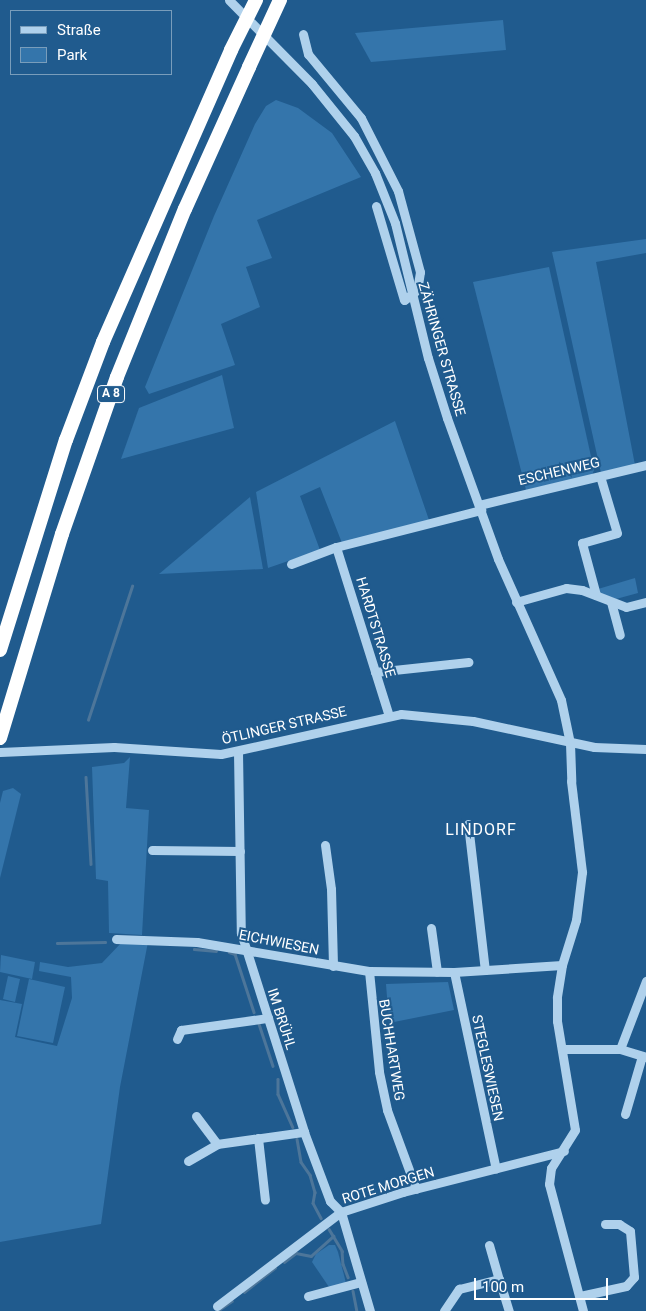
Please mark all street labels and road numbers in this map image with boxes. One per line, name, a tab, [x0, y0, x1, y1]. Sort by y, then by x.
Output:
street label: ZÄHRINGER STRASSE	[415, 280, 469, 418]
road number: A 8	[96, 384, 126, 404]
street label: ESCHENWEG	[517, 453, 601, 489]
street label: HARDTSTRASSE	[353, 575, 399, 679]
street label: ÖTLINGER STRASSE	[220, 702, 348, 748]
street label: EICHWIESEN	[237, 926, 321, 958]
street label: IM BRÜHL	[264, 986, 300, 1052]
street label: BUCHHARTWEG	[376, 998, 408, 1102]
street label: STEGLESWIESEN	[469, 1013, 507, 1123]
street label: ROTE MORGEN	[340, 1163, 436, 1207]

